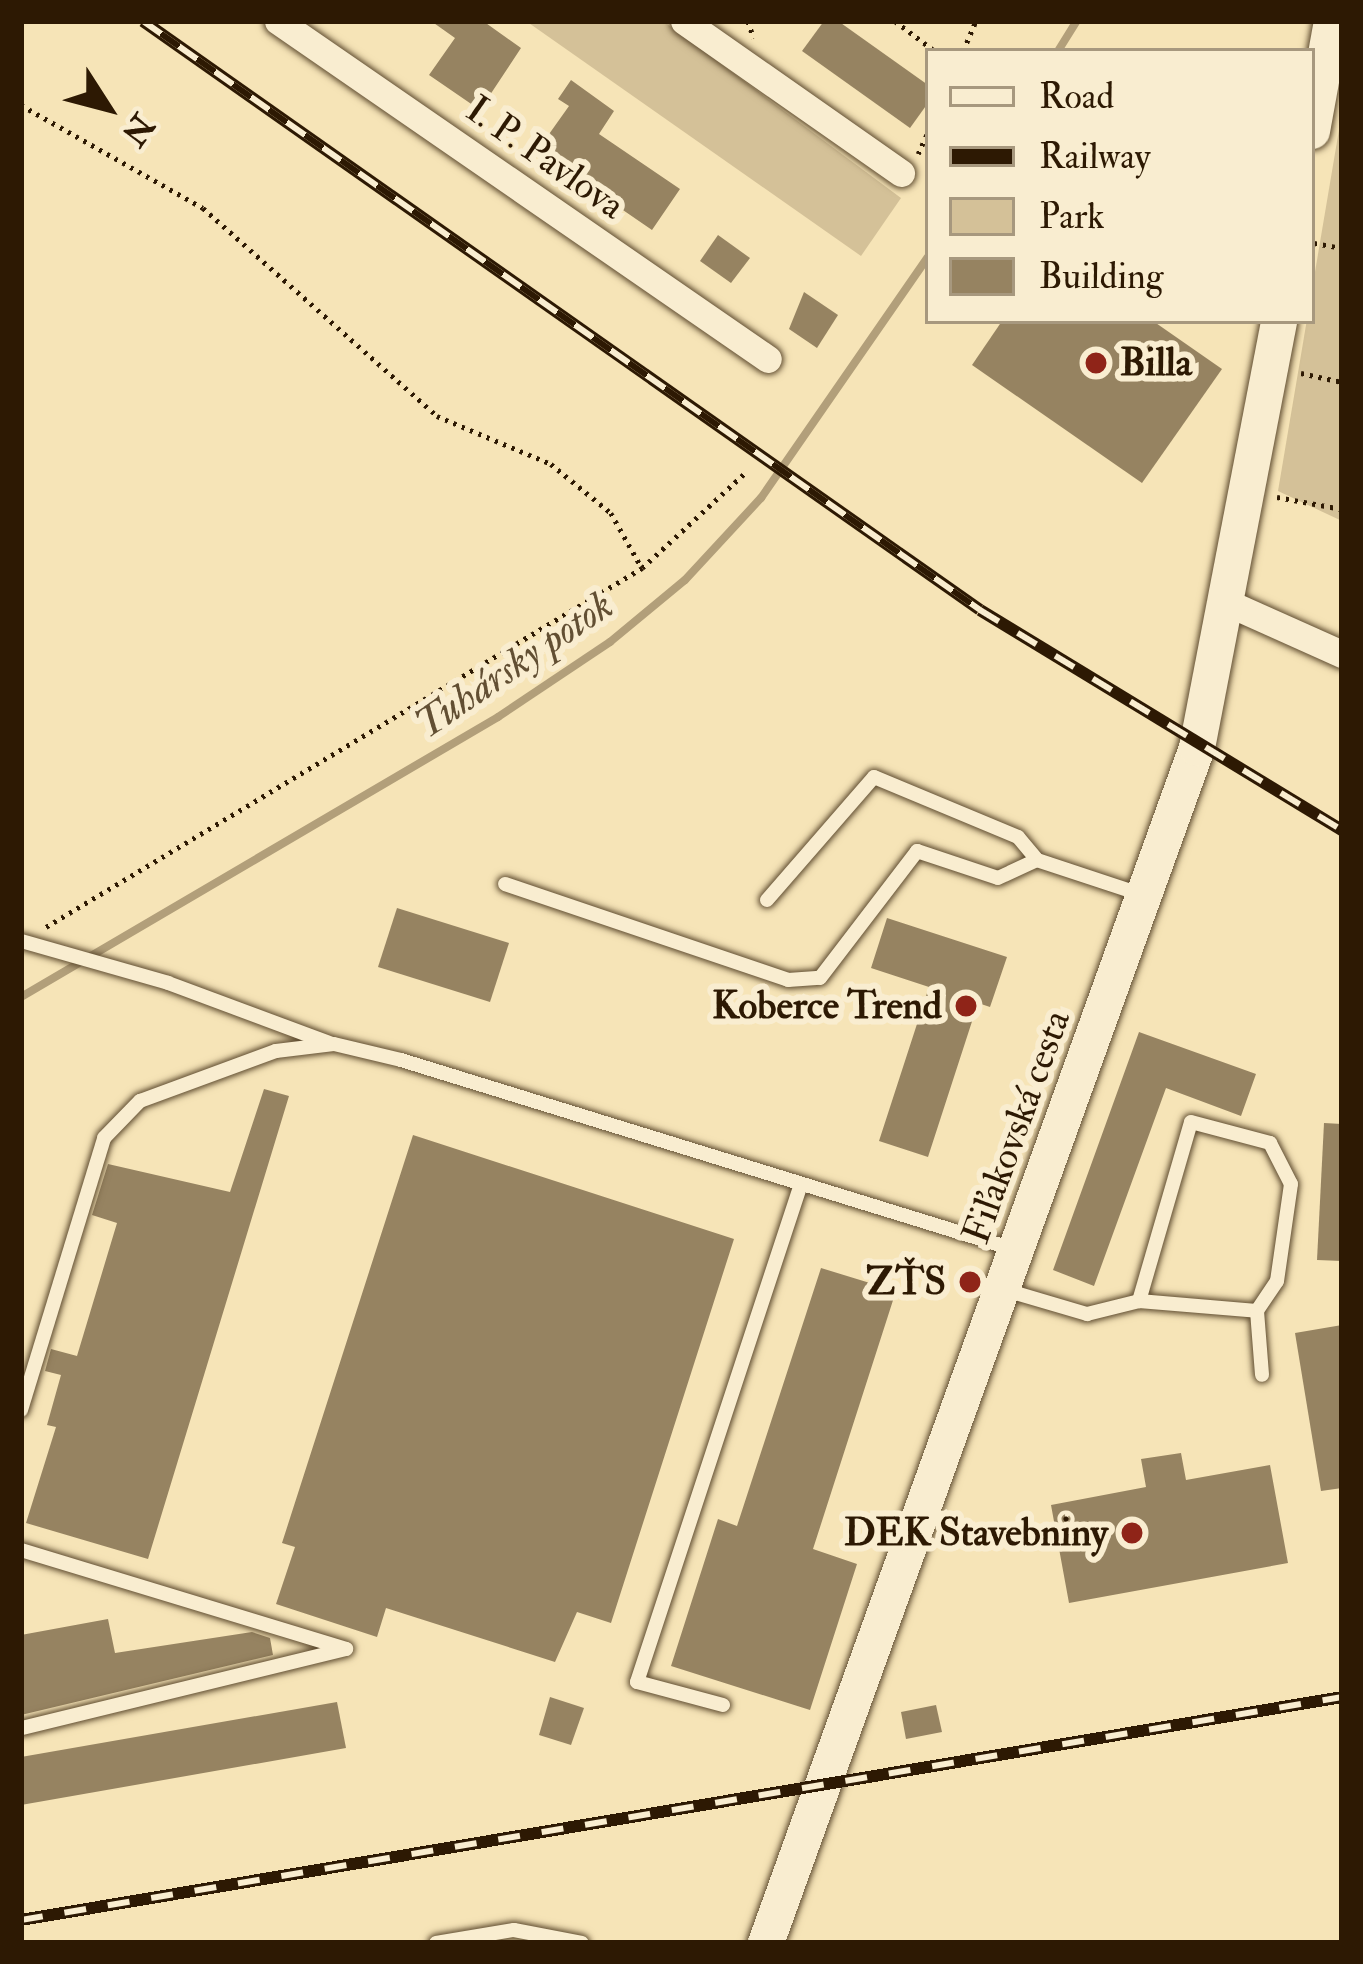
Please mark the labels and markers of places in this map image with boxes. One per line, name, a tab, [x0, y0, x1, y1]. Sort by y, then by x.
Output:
place label: Billa	[1120, 340, 1192, 386]
marker: Billa	[1083, 350, 1109, 376]
place label: Koberce Trend	[712, 983, 942, 1029]
marker: Koberce Trend	[953, 993, 979, 1019]
place label: ZŤS	[866, 1259, 946, 1305]
marker: ZŤS	[957, 1269, 983, 1295]
place label: DEK Stavebniny	[844, 1510, 1108, 1556]
marker: DEK Stavebniny	[1119, 1520, 1145, 1546]

